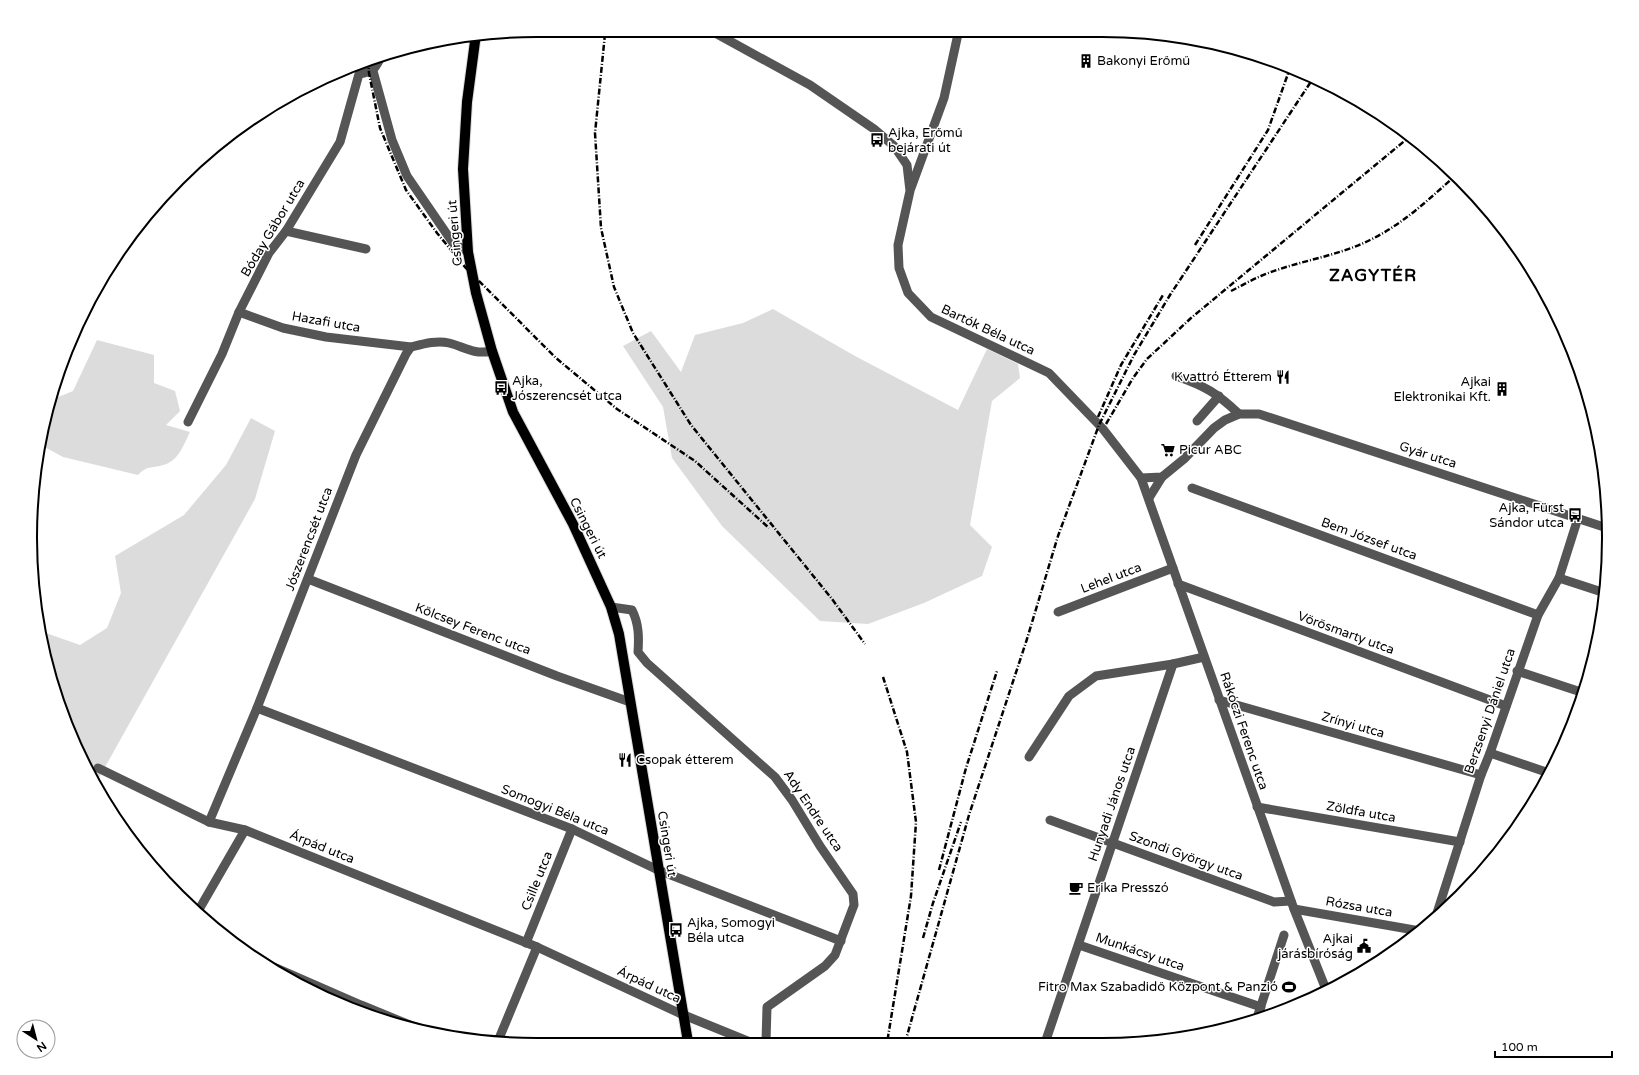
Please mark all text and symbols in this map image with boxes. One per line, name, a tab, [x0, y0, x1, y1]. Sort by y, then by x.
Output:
building icon: Bakonyi Erőmű	[1078, 53, 1094, 69]
place label: Bakonyi Erőmű	[1097, 53, 1190, 69]
place label: Ajka, Erőmű bejárati út	[888, 125, 963, 156]
bus stop icon: Ajka, Erőmű bejárati út	[869, 132, 885, 148]
street label: Bóday Gábor utca	[237, 176, 309, 280]
street label: Csingeri út	[444, 199, 466, 267]
district label: ZAGYTÉR	[1329, 265, 1417, 286]
street label: Bartók Béla utca	[938, 301, 1038, 359]
street label: Hazafi utca	[290, 308, 362, 336]
place label: Kvattró Étterem	[1174, 369, 1272, 385]
restaurant icon: Kvattró Étterem	[1275, 369, 1291, 385]
place label: Ajka, Jószerencsét utca	[512, 373, 622, 404]
place label: Ajkai Elektronikai Kft.	[1393, 374, 1491, 405]
bus stop icon: Ajka, Jószerencsét utca	[493, 380, 509, 396]
building icon: Ajkai Elektronikai Kft.	[1494, 381, 1510, 397]
street label: Gyár utca	[1397, 438, 1459, 472]
supermarket icon: Picur ABC	[1160, 442, 1176, 458]
place label: Picur ABC	[1179, 442, 1242, 458]
street label: Jószerencsét utca	[282, 485, 336, 593]
street label: Csingeri út	[566, 495, 610, 561]
place label: Ajka, Fürst Sándor utca	[1489, 500, 1564, 531]
bus stop icon: Ajka, Fürst Sándor utca	[1567, 507, 1583, 523]
street label: Bem József utca	[1319, 514, 1419, 564]
street label: Lehel utca	[1078, 559, 1144, 597]
street label: Kölcsey Ferenc utca	[413, 600, 533, 658]
street label: Vörösmarty utca	[1296, 608, 1396, 658]
street label: Berzsenyi Dániel utca	[1461, 646, 1519, 776]
street label: Rákóczi Ferenc utca	[1216, 670, 1272, 792]
street label: Zrínyi utca	[1320, 708, 1386, 742]
street label: Hunyadi János utca	[1085, 745, 1139, 863]
restaurant icon: Csopak étterem	[617, 752, 633, 768]
place label: Csopak étterem	[636, 752, 734, 768]
street label: Ady Endre utca	[780, 767, 846, 855]
street label: Somogyi Béla utca	[499, 781, 611, 839]
street label: Zöldfa utca	[1325, 798, 1397, 826]
street label: Csingeri út	[654, 810, 680, 878]
street label: Árpád utca	[287, 827, 357, 867]
street label: Szondi György utca	[1127, 828, 1245, 884]
street label: Csille utca	[518, 849, 556, 913]
cafe icon: Erika Presszó	[1068, 880, 1084, 896]
place label: Erika Presszó	[1087, 880, 1169, 896]
street label: Rózsa utca	[1324, 893, 1394, 921]
place label: Ajka, Somogyi Béla utca	[687, 915, 775, 946]
bus stop icon: Ajka, Somogyi Béla utca	[668, 922, 684, 938]
street label: Munkácsy utca	[1093, 929, 1187, 975]
place label: Ajkai járásbíróság	[1277, 931, 1353, 962]
public building icon: Ajkai járásbíróság	[1356, 938, 1372, 954]
street label: Árpád utca	[614, 963, 684, 1007]
place label: Fitro Max Szabadidő Központ & Panzió	[1038, 979, 1278, 995]
sports icon: Fitro Max Szabadidő Központ & Panzió	[1281, 979, 1297, 995]
north arrow	[16, 1019, 56, 1059]
scale bar	[1495, 1033, 1612, 1059]
text: N	[34, 1039, 49, 1055]
text: 100 m	[1501, 1040, 1538, 1054]

